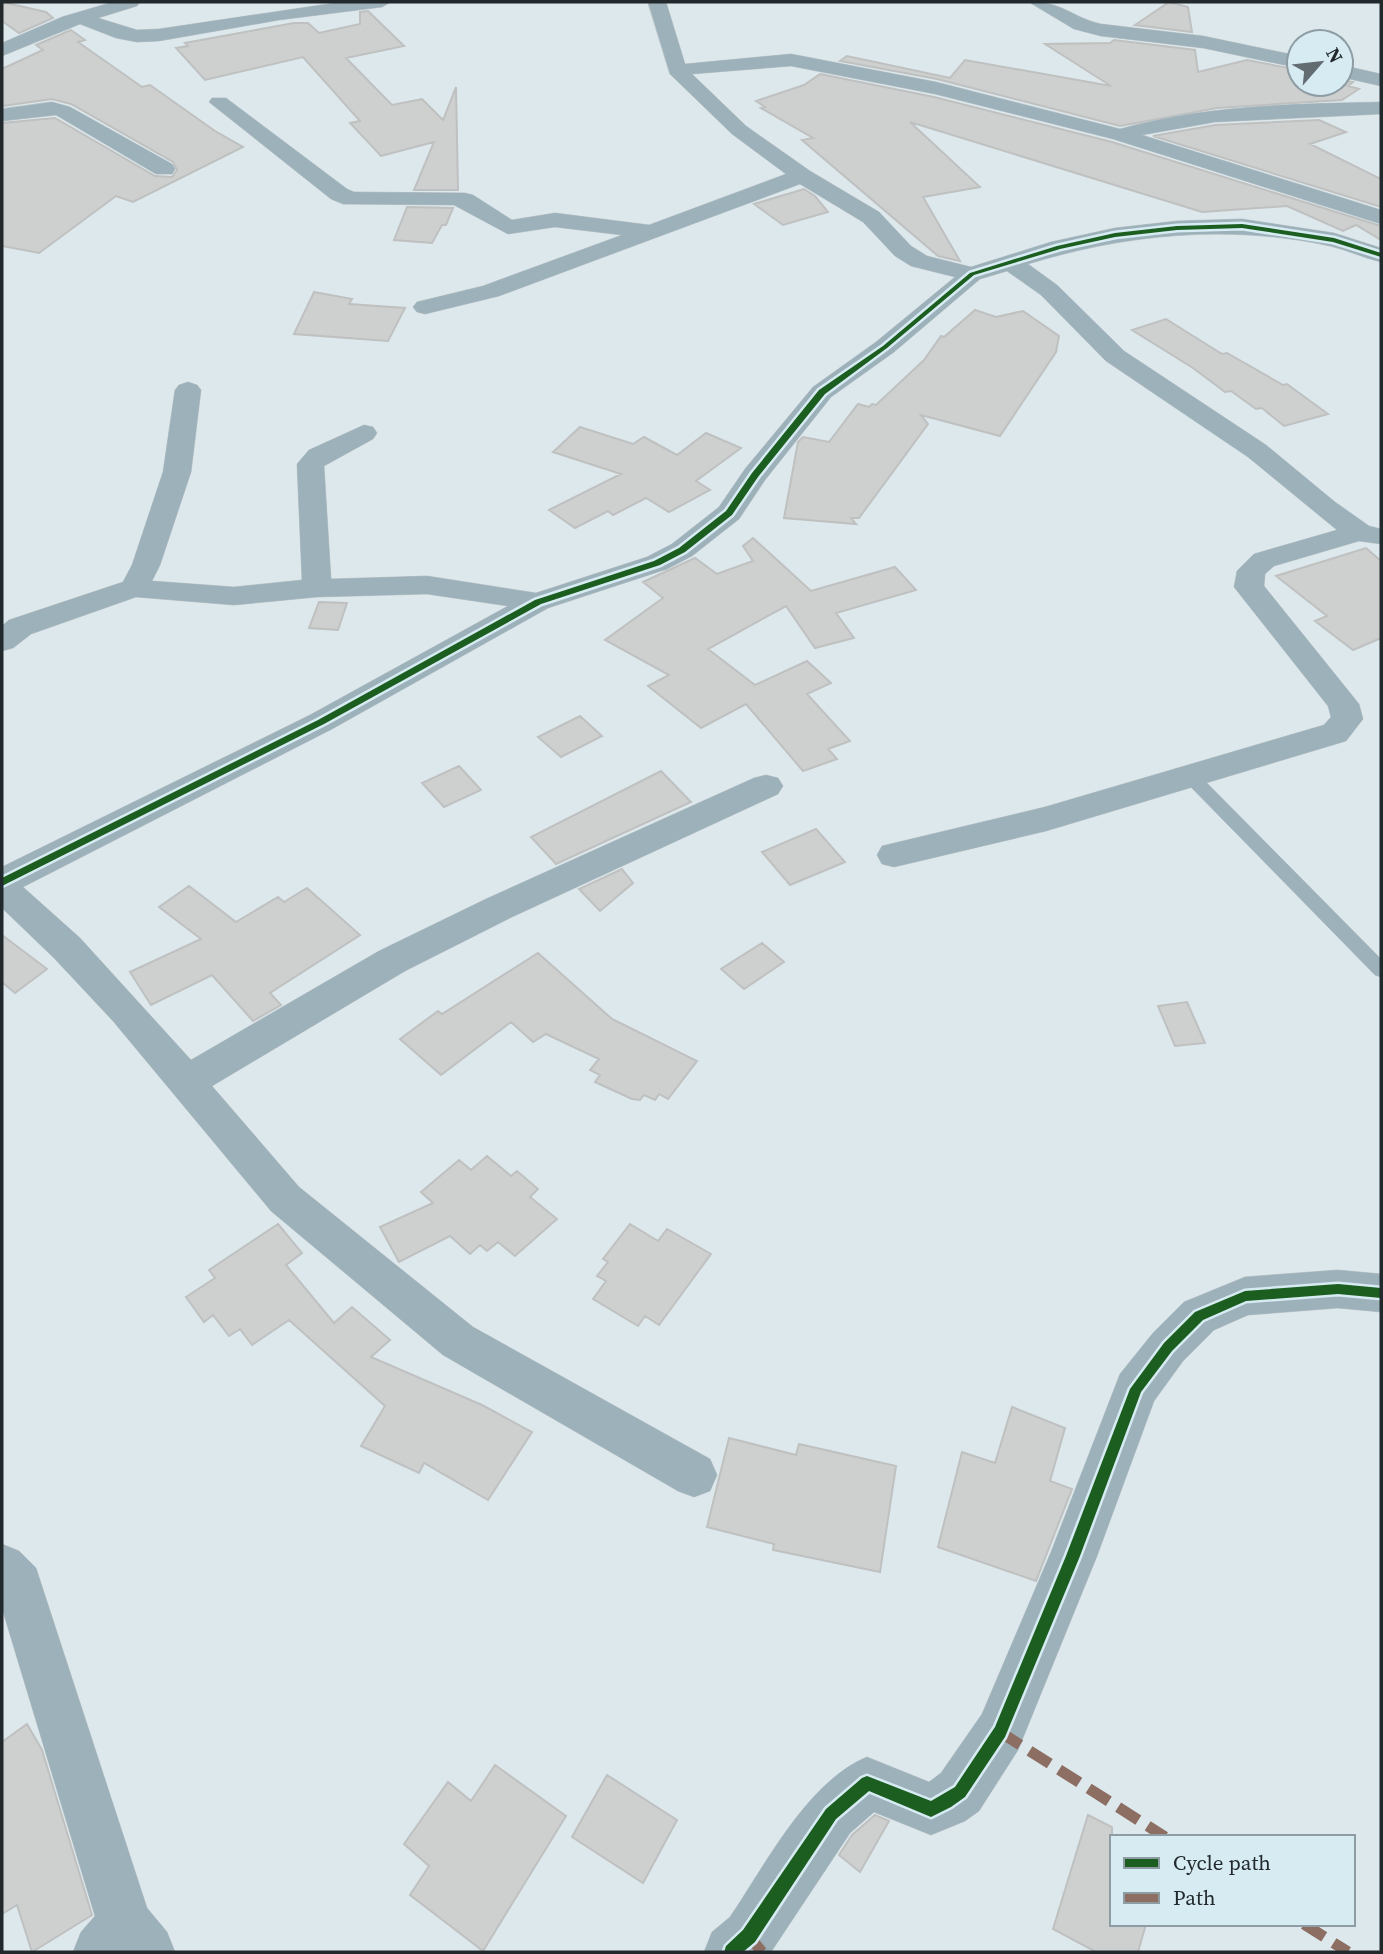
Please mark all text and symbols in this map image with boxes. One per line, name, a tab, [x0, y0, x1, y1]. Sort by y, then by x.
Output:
north arrow	[1285, 28, 1355, 98]
text: N	[1320, 43, 1350, 67]
legend	[1110, 1835, 1355, 1926]
text: Cycle path	[1173, 1848, 1271, 1877]
text: Path	[1173, 1883, 1216, 1912]

